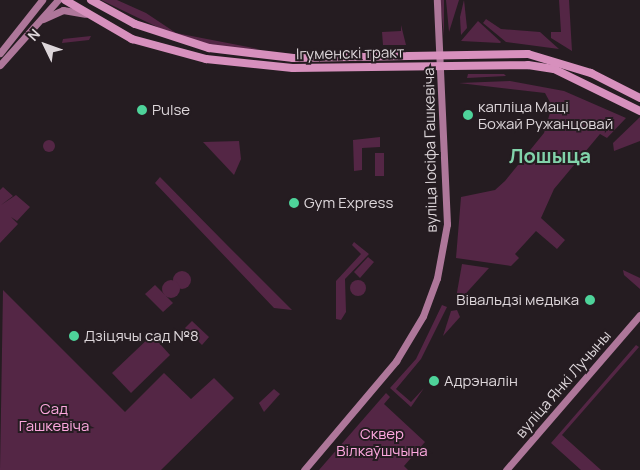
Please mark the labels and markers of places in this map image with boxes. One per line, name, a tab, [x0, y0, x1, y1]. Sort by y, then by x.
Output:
place label: капліца Маці Божай Ружанцовай	[478, 97, 613, 132]
place label: Pulse	[152, 101, 190, 119]
marker: Pulse	[136, 104, 148, 116]
marker: капліца Маці Божай Ружанцовай	[462, 109, 474, 121]
place label: Gym Express	[304, 194, 393, 212]
marker: Gym Express	[288, 197, 300, 209]
place label: Вівальдзі медыка	[456, 291, 579, 309]
marker: Вівальдзі медыка	[583, 293, 597, 307]
place label: Дзіцячы сад №8	[84, 327, 199, 345]
marker: Дзіцячы сад №8	[68, 330, 80, 342]
place label: Адрэналін	[444, 372, 518, 390]
marker: Адрэналін	[428, 375, 440, 387]

